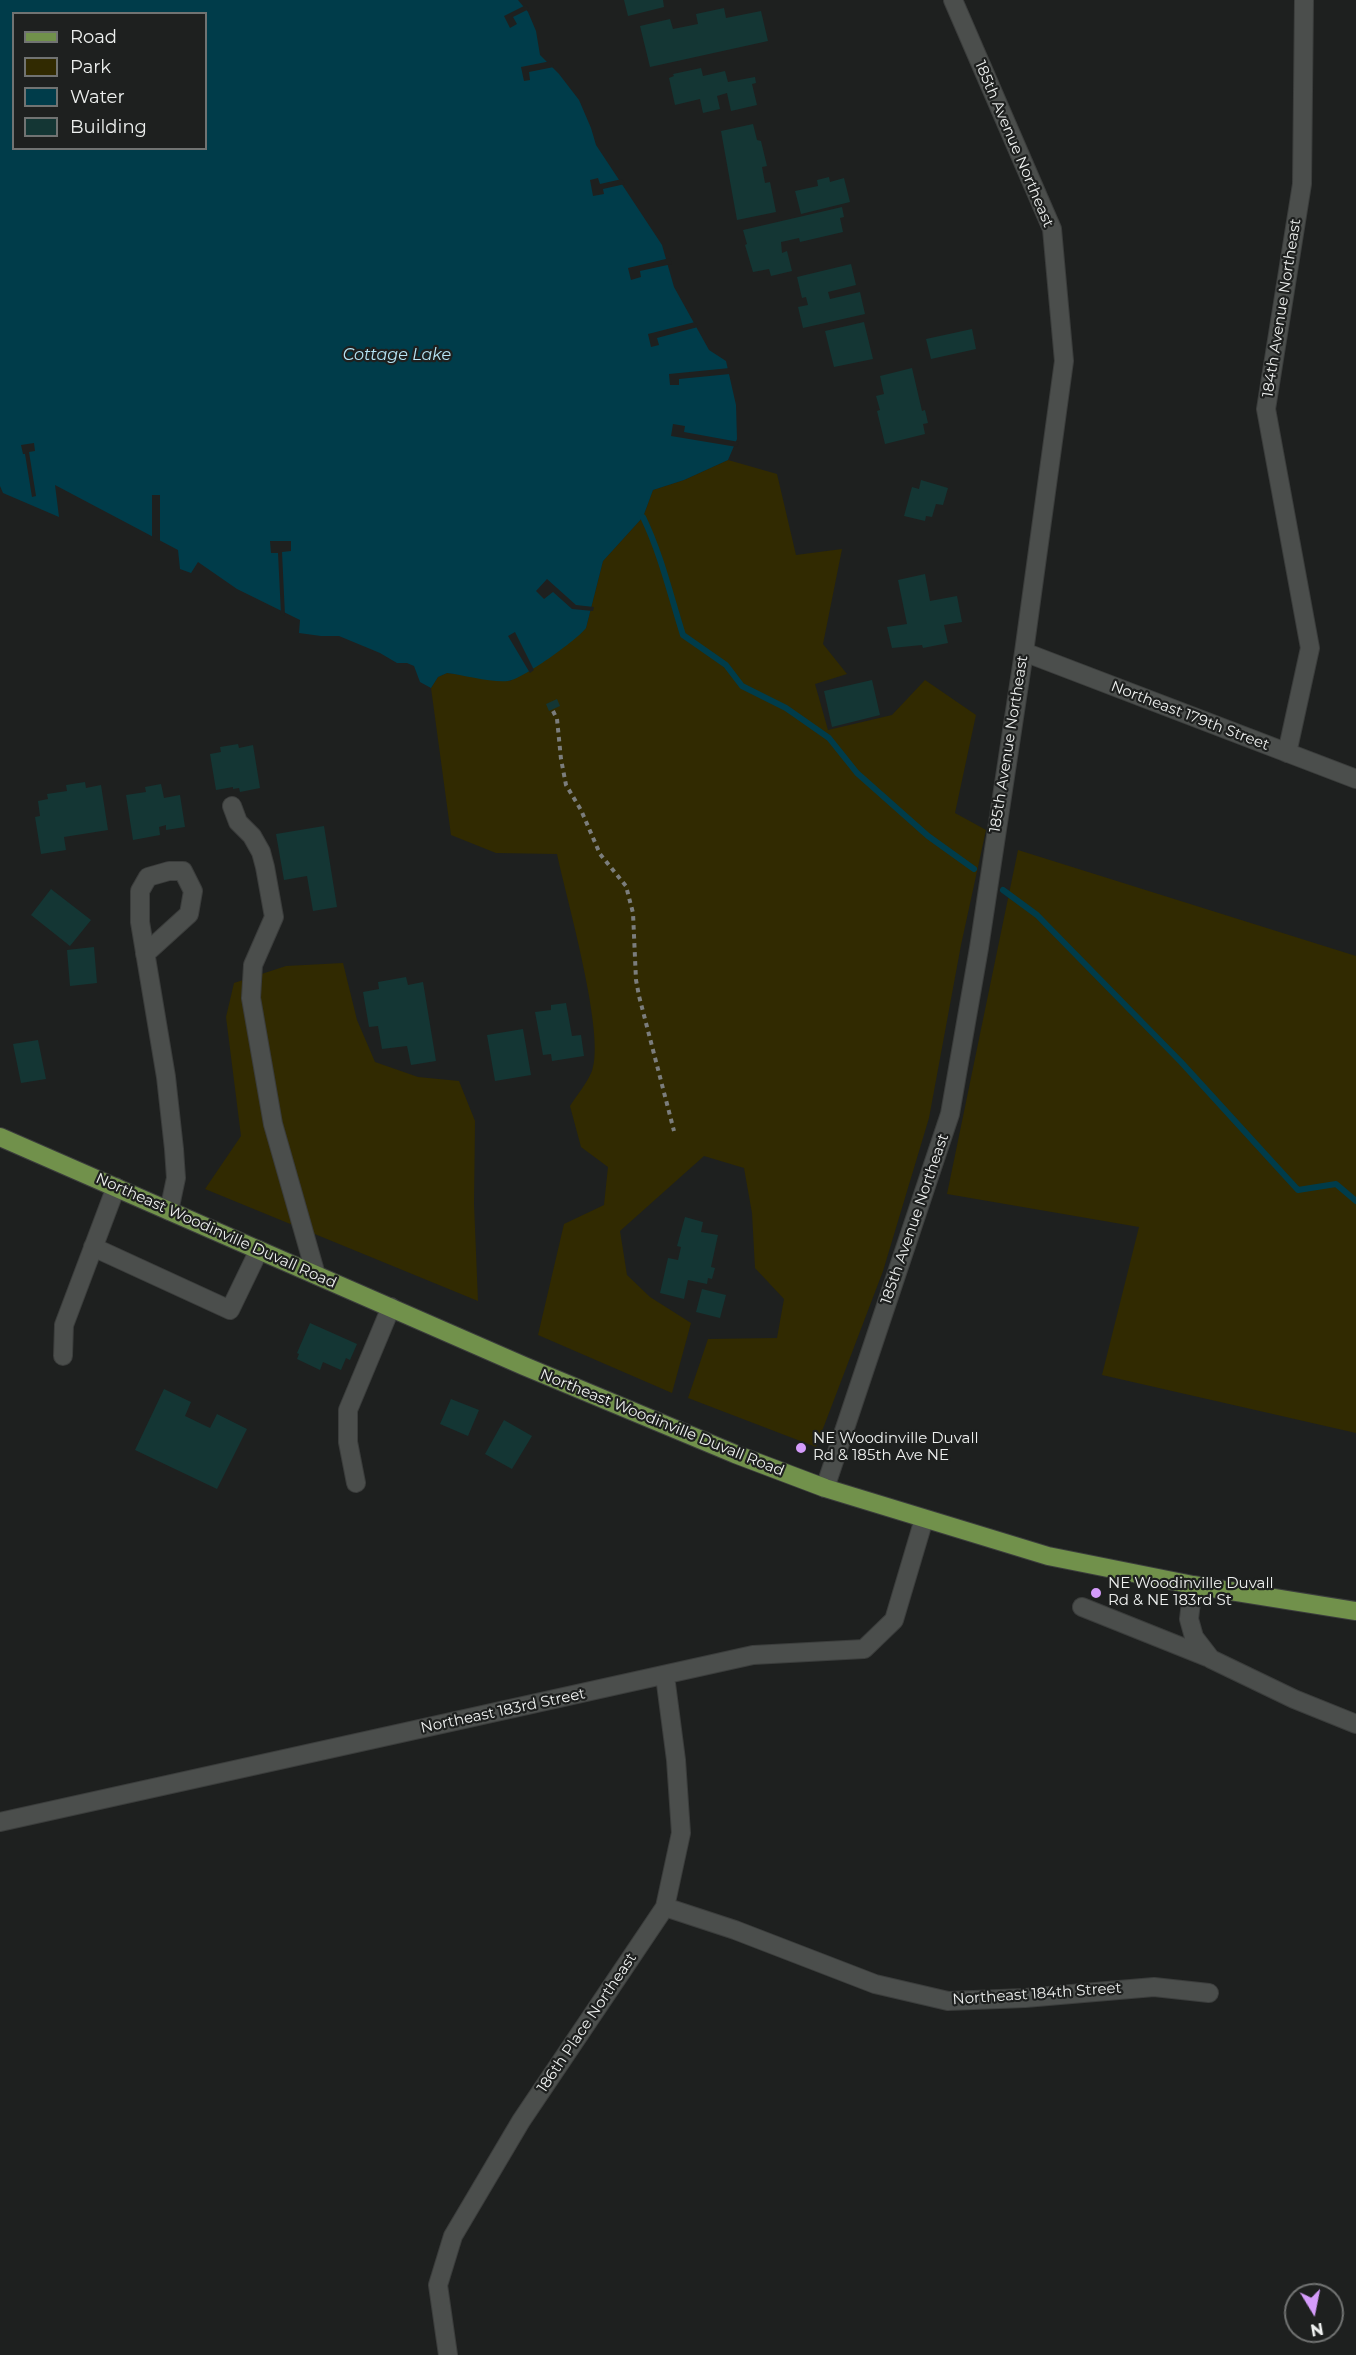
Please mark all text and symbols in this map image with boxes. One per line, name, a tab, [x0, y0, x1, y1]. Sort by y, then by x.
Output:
legend	[12, 12, 207, 150]
text: Road	[70, 26, 117, 48]
text: Park	[70, 56, 111, 78]
street label: 185th Avenue Northeast	[971, 58, 1057, 230]
text: Water	[70, 86, 125, 108]
text: Building	[70, 116, 147, 138]
street label: 184th Avenue Northeast	[1259, 217, 1305, 399]
water label: Cottage Lake	[343, 345, 451, 365]
street label: 185th Avenue Northeast	[986, 654, 1032, 834]
street label: Northeast 179th Street	[1108, 677, 1272, 755]
street label: 185th Avenue Northeast	[877, 1131, 953, 1307]
street label: Northeast Woodinville Duvall Road	[93, 1170, 339, 1292]
street label: Northeast Woodinville Duvall Road	[537, 1366, 787, 1480]
place label: NE Woodinville Duvall Rd & 185th Ave NE	[813, 1430, 978, 1465]
marker: NE Woodinville Duvall Rd & 185th Ave NE	[794, 1441, 808, 1455]
place label: NE Woodinville Duvall Rd & NE 183rd St	[1108, 1575, 1273, 1610]
marker: NE Woodinville Duvall Rd & NE 183rd St	[1089, 1586, 1103, 1600]
street label: Northeast 183rd Street	[419, 1685, 587, 1737]
street label: 186th Place Northeast	[534, 1950, 640, 2096]
street label: Northeast 184th Street	[952, 1979, 1122, 2009]
north arrow	[1284, 2283, 1344, 2343]
text: N	[1309, 2319, 1325, 2340]

